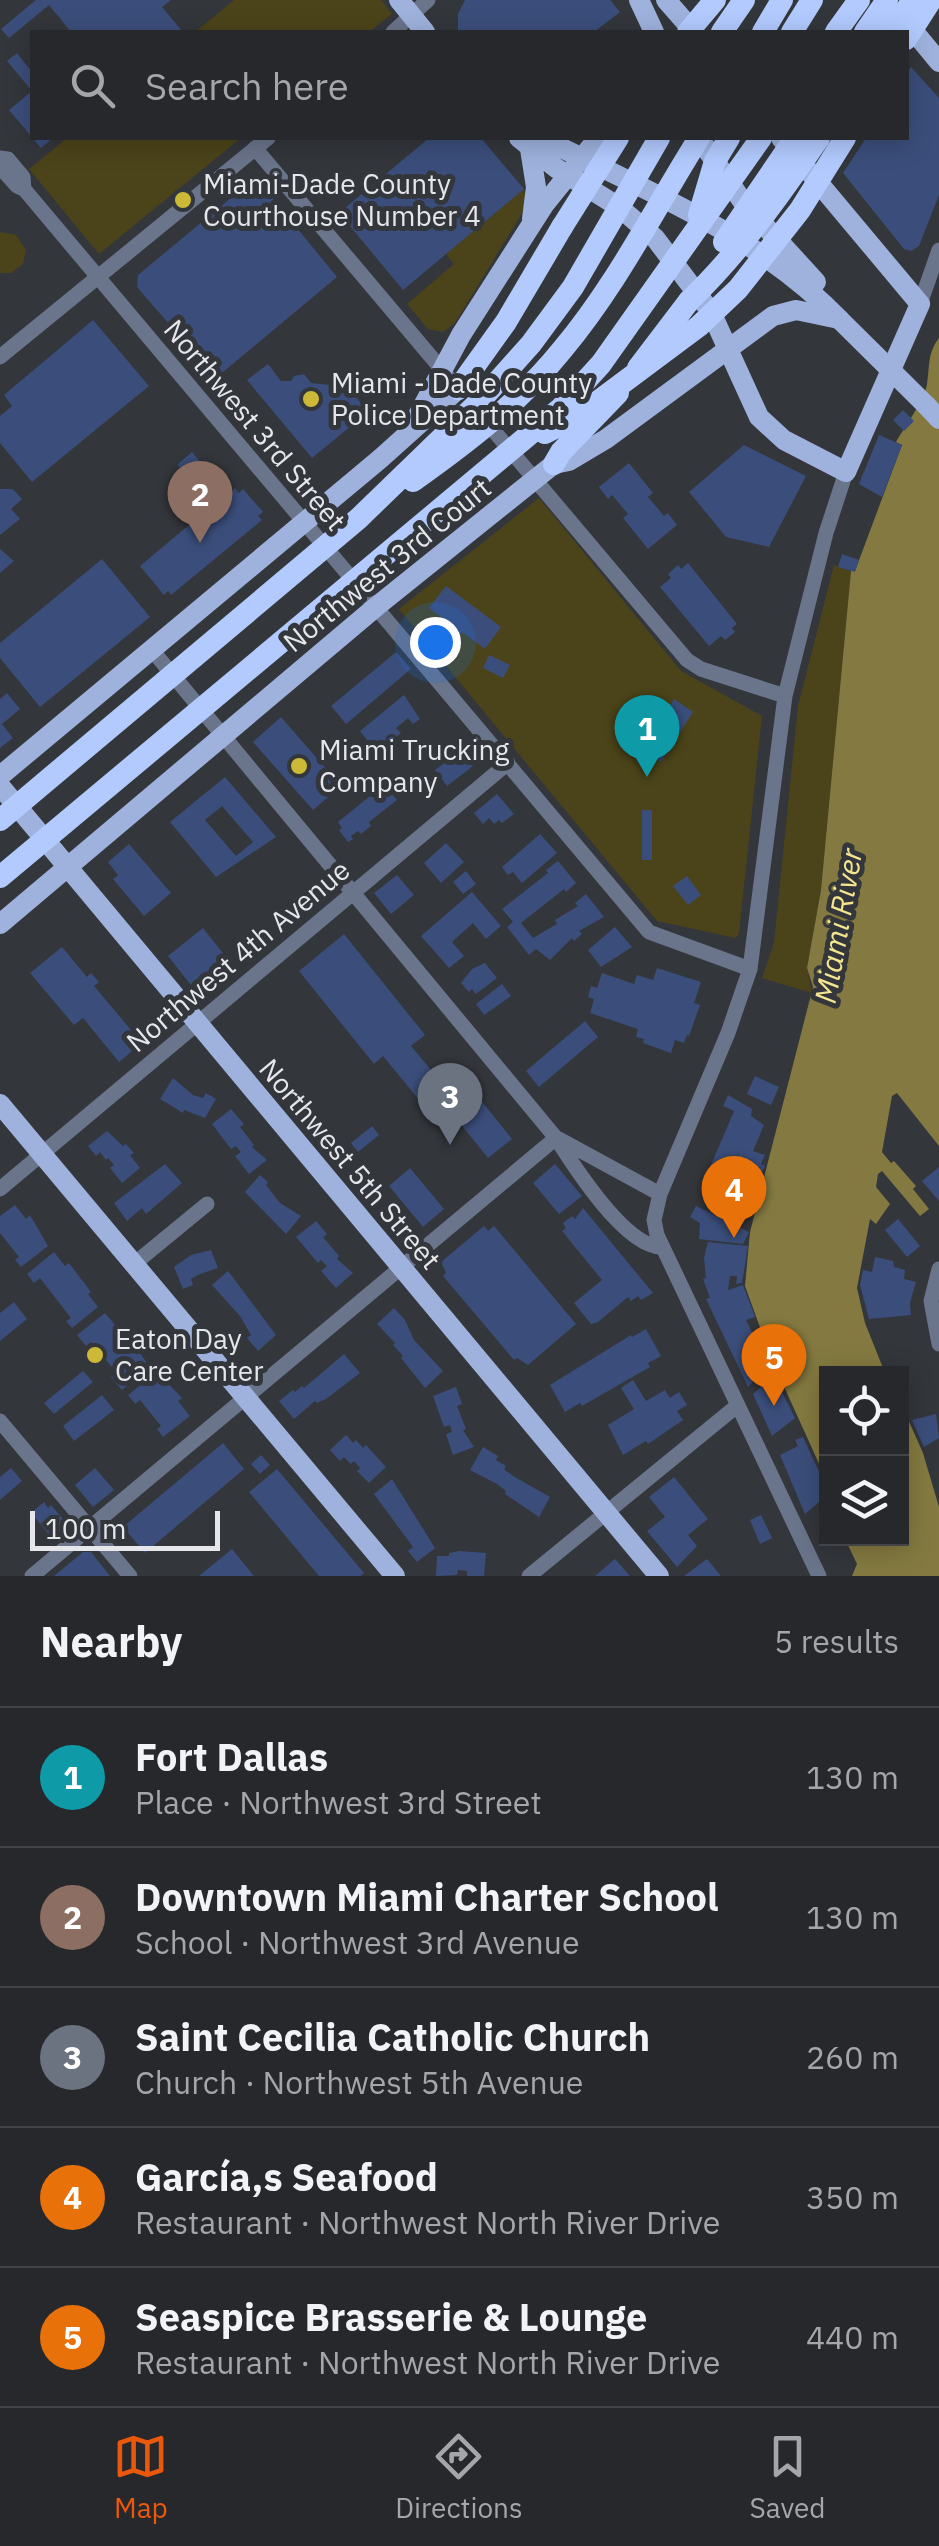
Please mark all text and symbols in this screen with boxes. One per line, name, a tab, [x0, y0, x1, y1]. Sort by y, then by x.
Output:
search box	[30, 30, 909, 140]
icon: search	[65, 58, 120, 113]
text: Search here	[145, 61, 349, 110]
place label: Miami-Dade County Courthouse Number 4	[203, 165, 481, 234]
marker: Miami-Dade County Courthouse Number 4	[172, 189, 194, 211]
street label: Northwest 3rd Street	[156, 311, 355, 538]
place label: Miami - Dade County Police Department	[331, 364, 592, 433]
marker: Miami - Dade County Police Department	[300, 388, 322, 410]
pin: 2	[168, 460, 232, 543]
street label: Northwest 3rd Court	[275, 469, 498, 660]
your location	[410, 617, 461, 668]
pin: 1	[614, 694, 680, 777]
place label: Miami Trucking Company	[319, 731, 509, 800]
marker: Miami Trucking Company	[288, 755, 310, 777]
water label: Miami River	[805, 844, 871, 1006]
street label: Northwest 4th Avenue	[118, 851, 357, 1060]
street label: Northwest 5th Street	[251, 1051, 449, 1277]
pin: 3	[418, 1062, 482, 1145]
pin: 4	[702, 1156, 766, 1238]
place label: Eaton Day Care Center	[115, 1320, 264, 1389]
pin: 5	[742, 1324, 806, 1406]
marker: Eaton Day Care Center	[84, 1344, 106, 1366]
map controls	[819, 1366, 909, 1546]
button: locate	[819, 1366, 909, 1456]
button: layers	[819, 1456, 909, 1546]
scale bar	[30, 1506, 220, 1550]
text: 100 m	[45, 1510, 126, 1547]
text: Nearby	[40, 1614, 182, 1669]
text: 5 results	[774, 1620, 899, 1662]
text: Fort Dallas	[135, 1732, 328, 1781]
text: 1	[63, 1756, 82, 1798]
text: 130 m	[806, 1756, 899, 1798]
text: Place · Northwest 3rd Street	[135, 1781, 542, 1823]
text: Downtown Miami Charter School	[135, 1872, 719, 1921]
text: 2	[63, 1896, 82, 1938]
text: 130 m	[806, 1896, 899, 1938]
text: School · Northwest 3rd Avenue	[135, 1921, 579, 1963]
text: Saint Cecilia Catholic Church	[135, 2012, 650, 2061]
text: 3	[63, 2036, 82, 2078]
text: 260 m	[806, 2036, 899, 2078]
text: Church · Northwest 5th Avenue	[135, 2061, 583, 2103]
text: García,s Seafood	[135, 2152, 438, 2201]
text: 4	[63, 2176, 82, 2218]
text: 350 m	[806, 2176, 899, 2218]
text: Restaurant · Northwest North River Drive	[135, 2201, 720, 2243]
text: Seaspice Brasserie & Lounge	[135, 2292, 647, 2341]
text: 5	[63, 2316, 82, 2358]
text: 440 m	[806, 2316, 899, 2358]
text: Restaurant · Northwest North River Drive	[135, 2341, 720, 2383]
tab: Map	[113, 2429, 168, 2526]
tab: Directions	[395, 2429, 523, 2526]
tab: Saved	[749, 2429, 826, 2526]

